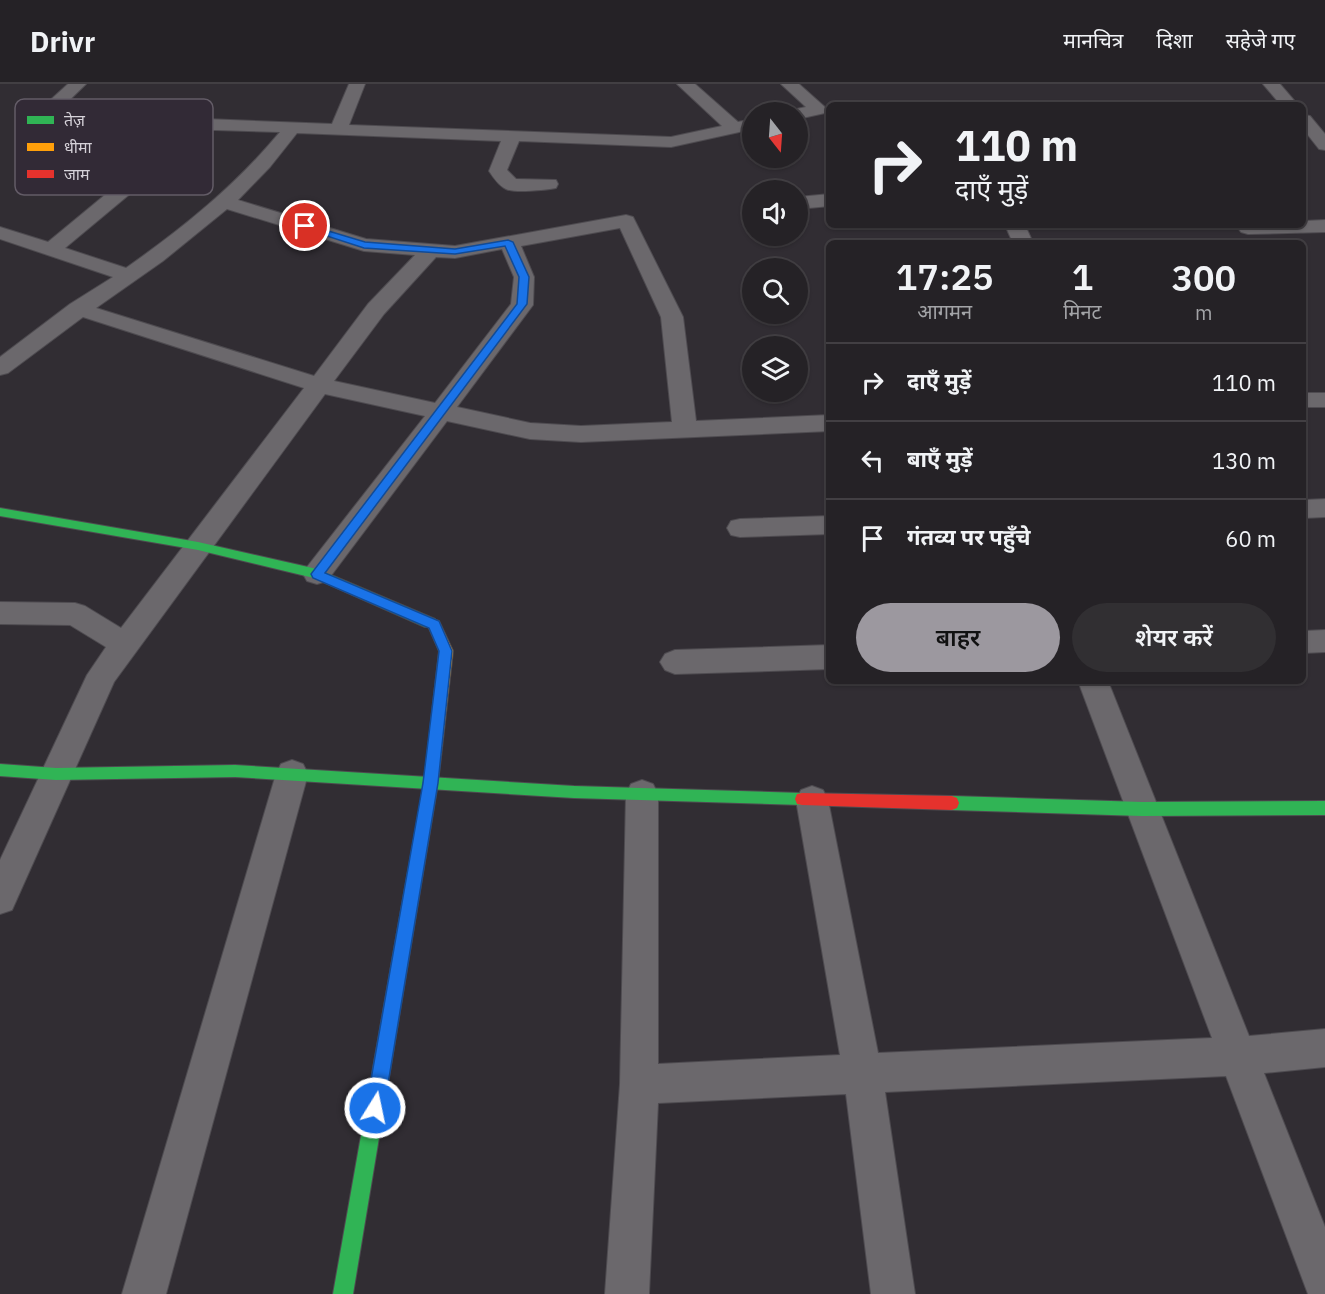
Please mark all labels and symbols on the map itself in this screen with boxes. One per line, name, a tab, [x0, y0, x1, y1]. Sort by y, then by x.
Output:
legend	[15, 99, 213, 195]
north arrow	[742, 102, 808, 168]
text: तेज़	[64, 110, 86, 130]
text: धीमा	[64, 137, 93, 157]
text: जाम	[64, 164, 90, 184]
pin	[279, 200, 330, 251]
position arrow	[343, 1076, 407, 1140]

